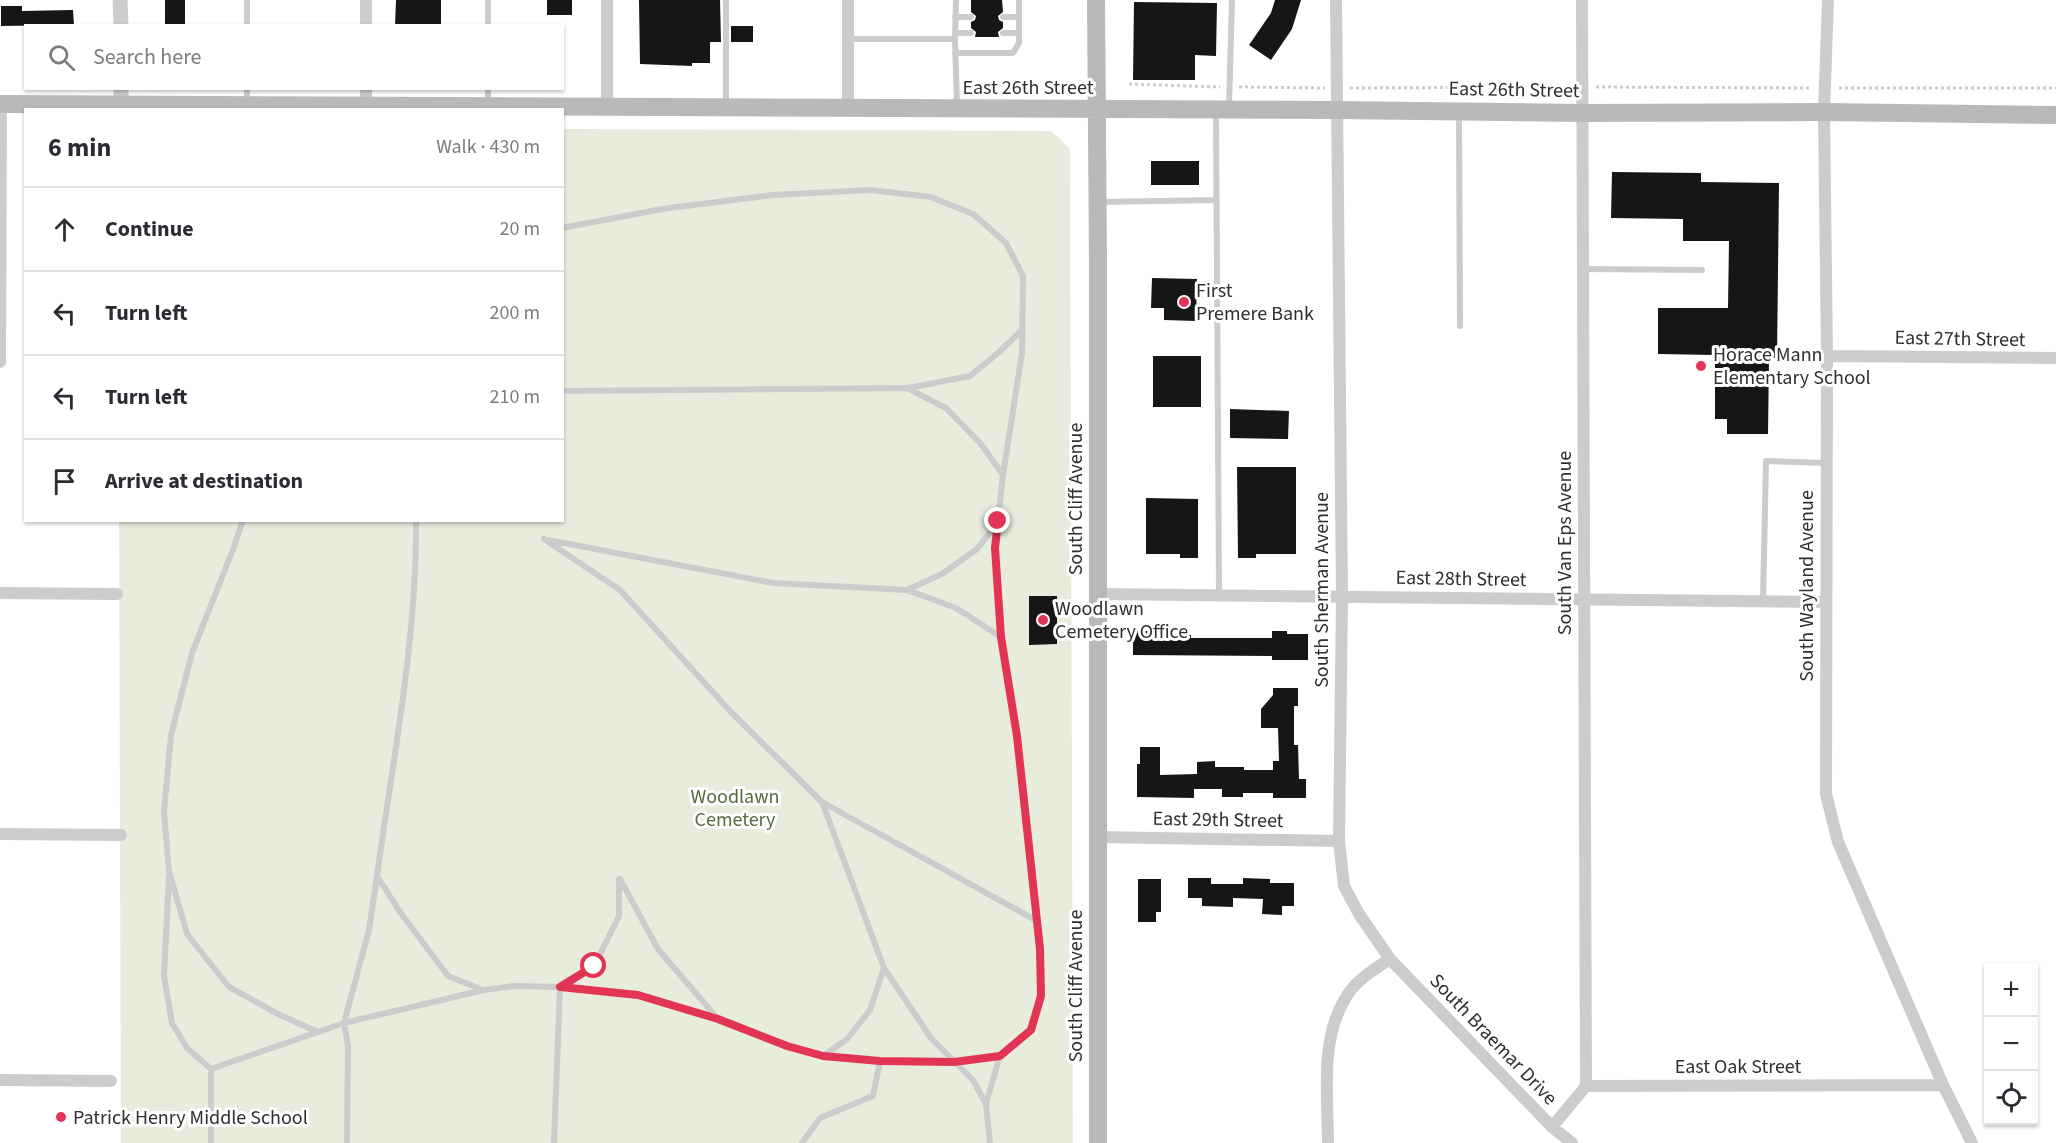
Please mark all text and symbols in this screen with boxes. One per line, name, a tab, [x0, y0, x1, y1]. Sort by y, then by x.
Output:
search box	[24, 24, 564, 90]
icon: search	[45, 41, 78, 74]
text: Search here	[93, 41, 201, 73]
street label: East 26th Street	[963, 74, 1094, 102]
street label: East 26th Street	[1448, 75, 1580, 105]
text: 6 min	[48, 129, 111, 166]
text: Walk · 430 m	[436, 133, 540, 161]
icon: ahead	[48, 213, 81, 246]
text: Continue	[105, 213, 194, 245]
text: 20 m	[500, 215, 540, 243]
place label: First Premere Bank	[1196, 277, 1314, 328]
marker: First Premere Bank	[1177, 295, 1191, 309]
icon: left	[48, 297, 81, 330]
text: Turn left	[105, 297, 187, 329]
text: 200 m	[490, 299, 540, 327]
street label: East 27th Street	[1894, 324, 2026, 354]
place label: Horace Mann Elementary School	[1713, 341, 1871, 392]
marker: Horace Mann Elementary School	[1694, 359, 1708, 373]
icon: left	[48, 381, 81, 414]
text: Turn left	[105, 381, 187, 413]
text: 210 m	[490, 383, 540, 411]
street label: South Cliff Avenue	[1062, 423, 1090, 575]
street label: South Van Eps Avenue	[1551, 451, 1579, 635]
icon: arrive	[48, 465, 81, 498]
text: Arrive at destination	[105, 465, 303, 497]
street label: South Wayland Avenue	[1793, 490, 1821, 682]
street label: South Sherman Avenue	[1308, 492, 1336, 688]
route end	[984, 507, 1010, 533]
street label: East 28th Street	[1395, 564, 1527, 594]
place label: Woodlawn Cemetery Office	[1055, 595, 1188, 646]
marker: Woodlawn Cemetery Office	[1036, 613, 1050, 627]
park label: Woodlawn Cemetery	[691, 783, 780, 834]
street label: East 29th Street	[1152, 805, 1284, 835]
street label: South Cliff Avenue	[1062, 910, 1090, 1062]
route start	[580, 952, 606, 978]
map controls	[1984, 963, 2038, 1125]
button: +	[1984, 963, 2038, 1017]
street label: South Braemar Drive	[1423, 968, 1564, 1112]
button: −	[1984, 1017, 2038, 1071]
street label: East Oak Street	[1675, 1053, 1802, 1081]
button: locate	[1984, 1071, 2038, 1125]
place label: Patrick Henry Middle School	[73, 1104, 308, 1132]
marker: Patrick Henry Middle School	[54, 1110, 68, 1124]

